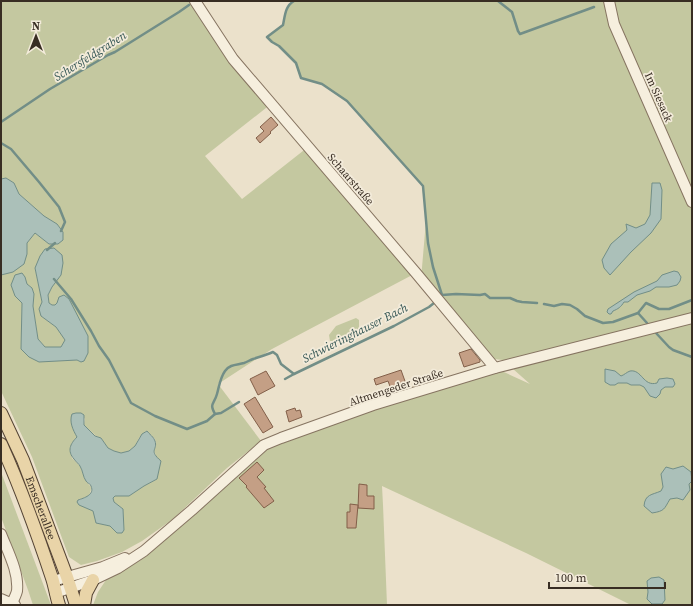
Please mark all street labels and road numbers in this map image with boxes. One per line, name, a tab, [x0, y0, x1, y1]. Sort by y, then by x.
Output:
street label: Im Siesack	[641, 70, 677, 125]
street label: Schaarstraße	[324, 150, 377, 209]
street label: Altmengeder Straße	[347, 365, 445, 410]
street label: Emscherallee	[22, 474, 59, 542]

